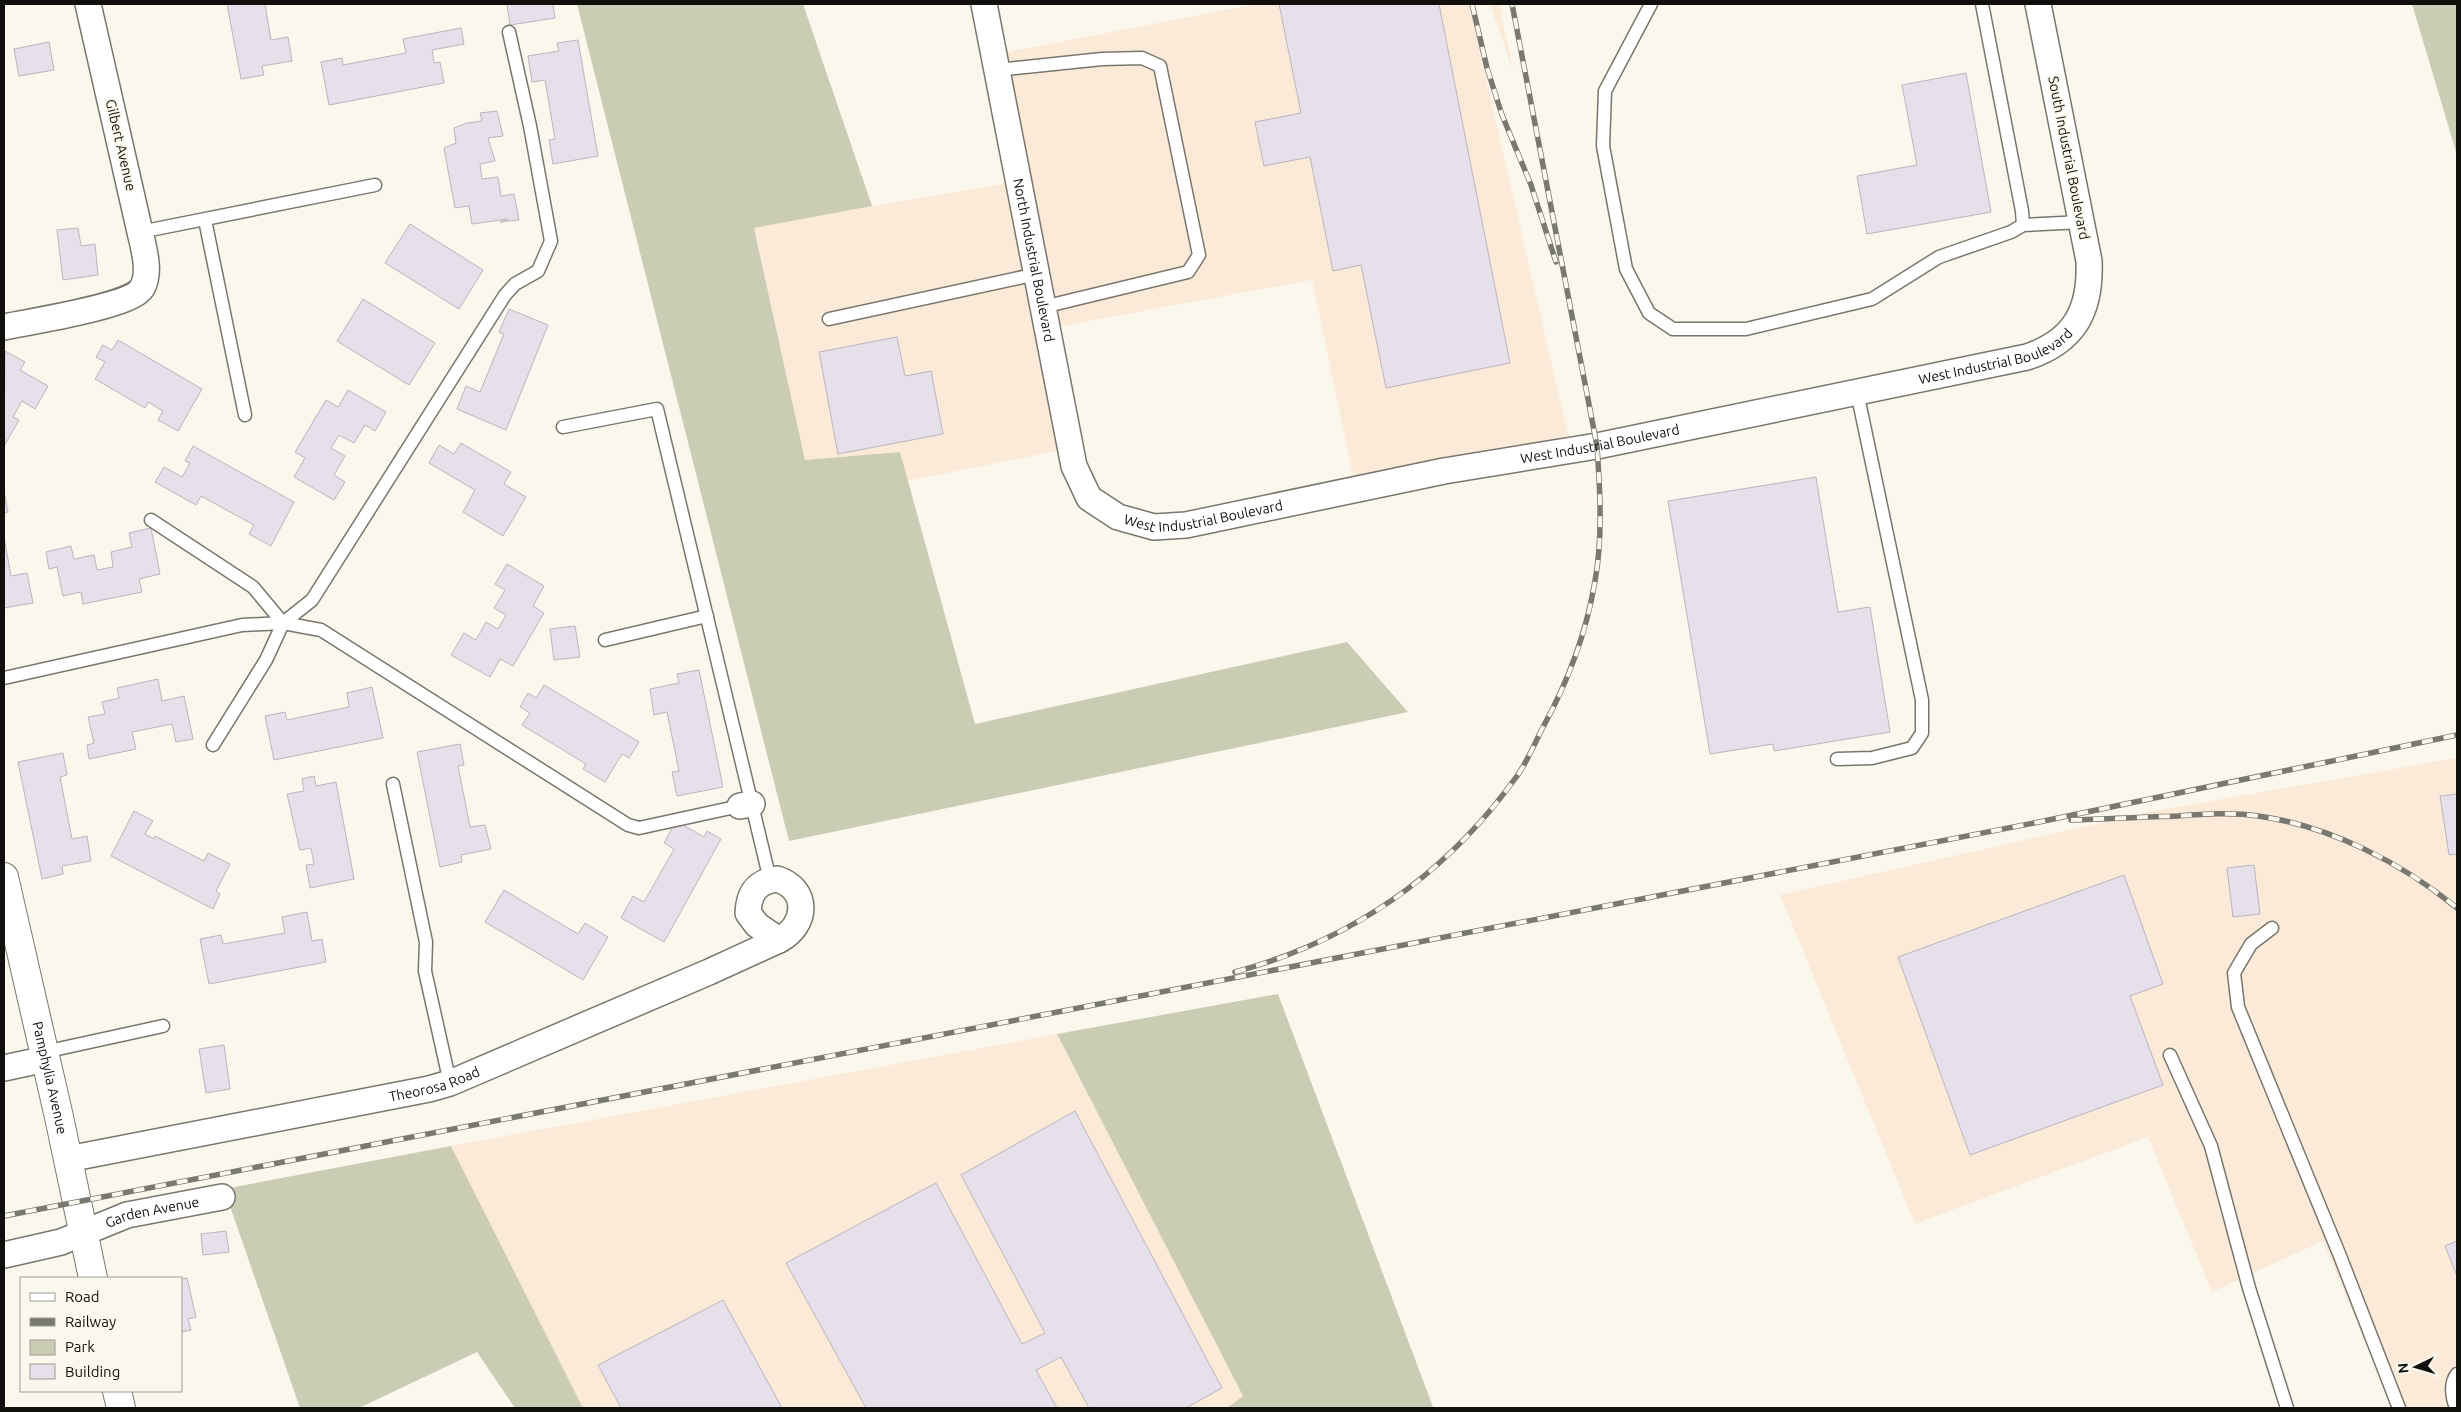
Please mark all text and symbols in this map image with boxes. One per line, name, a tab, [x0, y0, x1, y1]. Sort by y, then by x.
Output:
street label: South Industrial Boulevard	[2045, 75, 2093, 241]
street label: Gilbert Avenue	[103, 98, 139, 192]
street label: North Industrial Boulevard	[1010, 177, 1058, 343]
street label: West Industrial Boulevard	[1917, 325, 2076, 387]
street label: West Industrial Boulevard	[1519, 421, 1681, 466]
street label: West Industrial Boulevard	[1122, 497, 1284, 535]
street label: Pamphylia Avenue	[29, 1020, 70, 1136]
street label: Theorosa Road	[387, 1063, 482, 1105]
street label: Garden Avenue	[103, 1193, 201, 1231]
legend	[20, 1277, 182, 1392]
text: Road	[65, 1288, 100, 1305]
text: Railway	[65, 1313, 116, 1330]
text: Park	[65, 1338, 95, 1355]
north arrow	[2391, 1342, 2441, 1392]
text: N	[2395, 1362, 2411, 1374]
text: Building	[65, 1363, 120, 1380]

